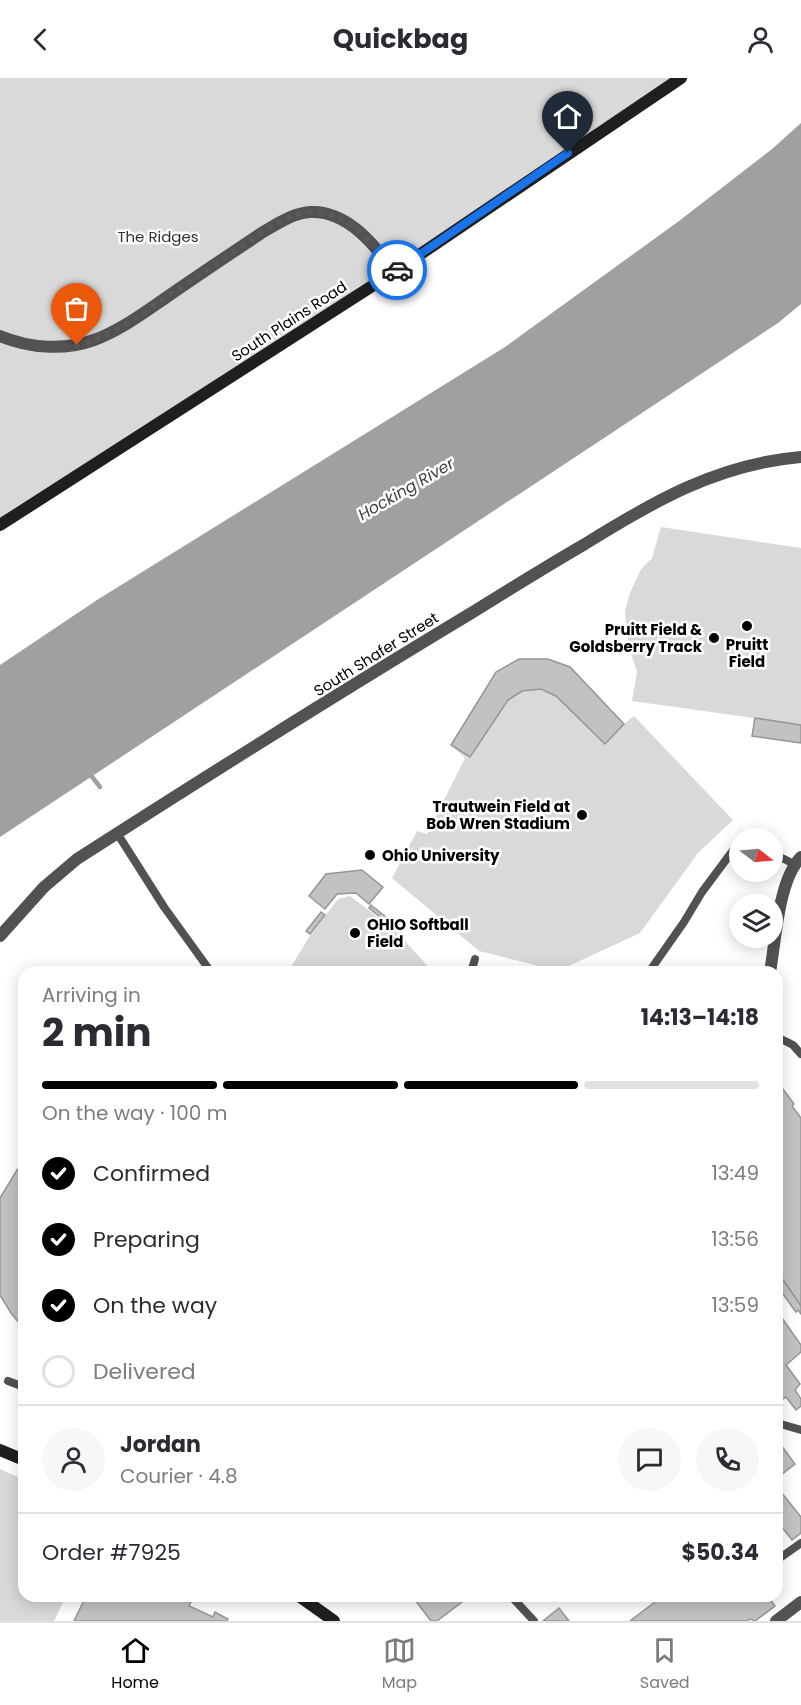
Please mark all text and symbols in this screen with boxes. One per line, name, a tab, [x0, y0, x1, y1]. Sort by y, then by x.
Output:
text: Quickbag	[333, 20, 468, 57]
icon: back	[24, 23, 57, 56]
icon: person	[744, 23, 777, 56]
pin	[542, 91, 593, 153]
icon: home	[551, 100, 584, 133]
park label: The Ridges	[117, 226, 199, 247]
courier	[367, 240, 427, 300]
icon: car	[381, 254, 414, 287]
street label: South Plains Road	[227, 276, 351, 366]
pin	[51, 283, 102, 345]
icon: bag	[60, 292, 93, 325]
water label: Hocking River	[354, 452, 459, 526]
street label: South Shafer Street	[310, 607, 442, 701]
place label: Pruitt Field & Goldsberry Track	[569, 619, 703, 657]
marker: Pruitt Field	[740, 619, 754, 633]
marker: Pruitt Field & Goldsberry Track	[707, 631, 721, 645]
place label: Pruitt Field	[726, 634, 768, 672]
place label: Trautwein Field at Bob Wren Stadium	[426, 796, 570, 834]
marker: Trautwein Field at Bob Wren Stadium	[575, 808, 589, 822]
north arrow	[729, 828, 783, 882]
map controls	[729, 828, 783, 948]
place label: Ohio University	[382, 845, 500, 866]
marker: Ohio University	[363, 848, 377, 862]
button: layers	[729, 894, 783, 948]
place label: OHIO Softball Field	[367, 914, 469, 952]
marker: OHIO Softball Field	[348, 926, 362, 940]
text: Arriving in	[42, 981, 141, 1009]
text: 14:13–14:18	[641, 1002, 759, 1033]
text: 2 min	[42, 1005, 152, 1060]
text: On the way · 100 m	[42, 1099, 227, 1127]
icon: check	[42, 1157, 75, 1190]
text: Confirmed	[93, 1158, 210, 1189]
text: 13:49	[711, 1159, 759, 1187]
icon: check	[42, 1223, 75, 1256]
text: Preparing	[93, 1224, 200, 1255]
text: 13:56	[711, 1225, 759, 1253]
icon: check	[42, 1289, 75, 1322]
text: On the way	[93, 1290, 217, 1321]
text: 13:59	[711, 1291, 759, 1319]
text: Delivered	[93, 1356, 196, 1387]
button: person	[42, 1428, 105, 1491]
button: chat	[618, 1428, 681, 1491]
button: phone	[696, 1428, 759, 1491]
text: Jordan	[120, 1429, 201, 1460]
text: Courier · 4.8	[120, 1462, 238, 1490]
text: Order #7925	[42, 1537, 181, 1568]
text: $50.34	[681, 1537, 759, 1568]
tab: Home	[111, 1634, 159, 1695]
tab: Map	[382, 1634, 417, 1695]
tab: Saved	[640, 1634, 690, 1695]

